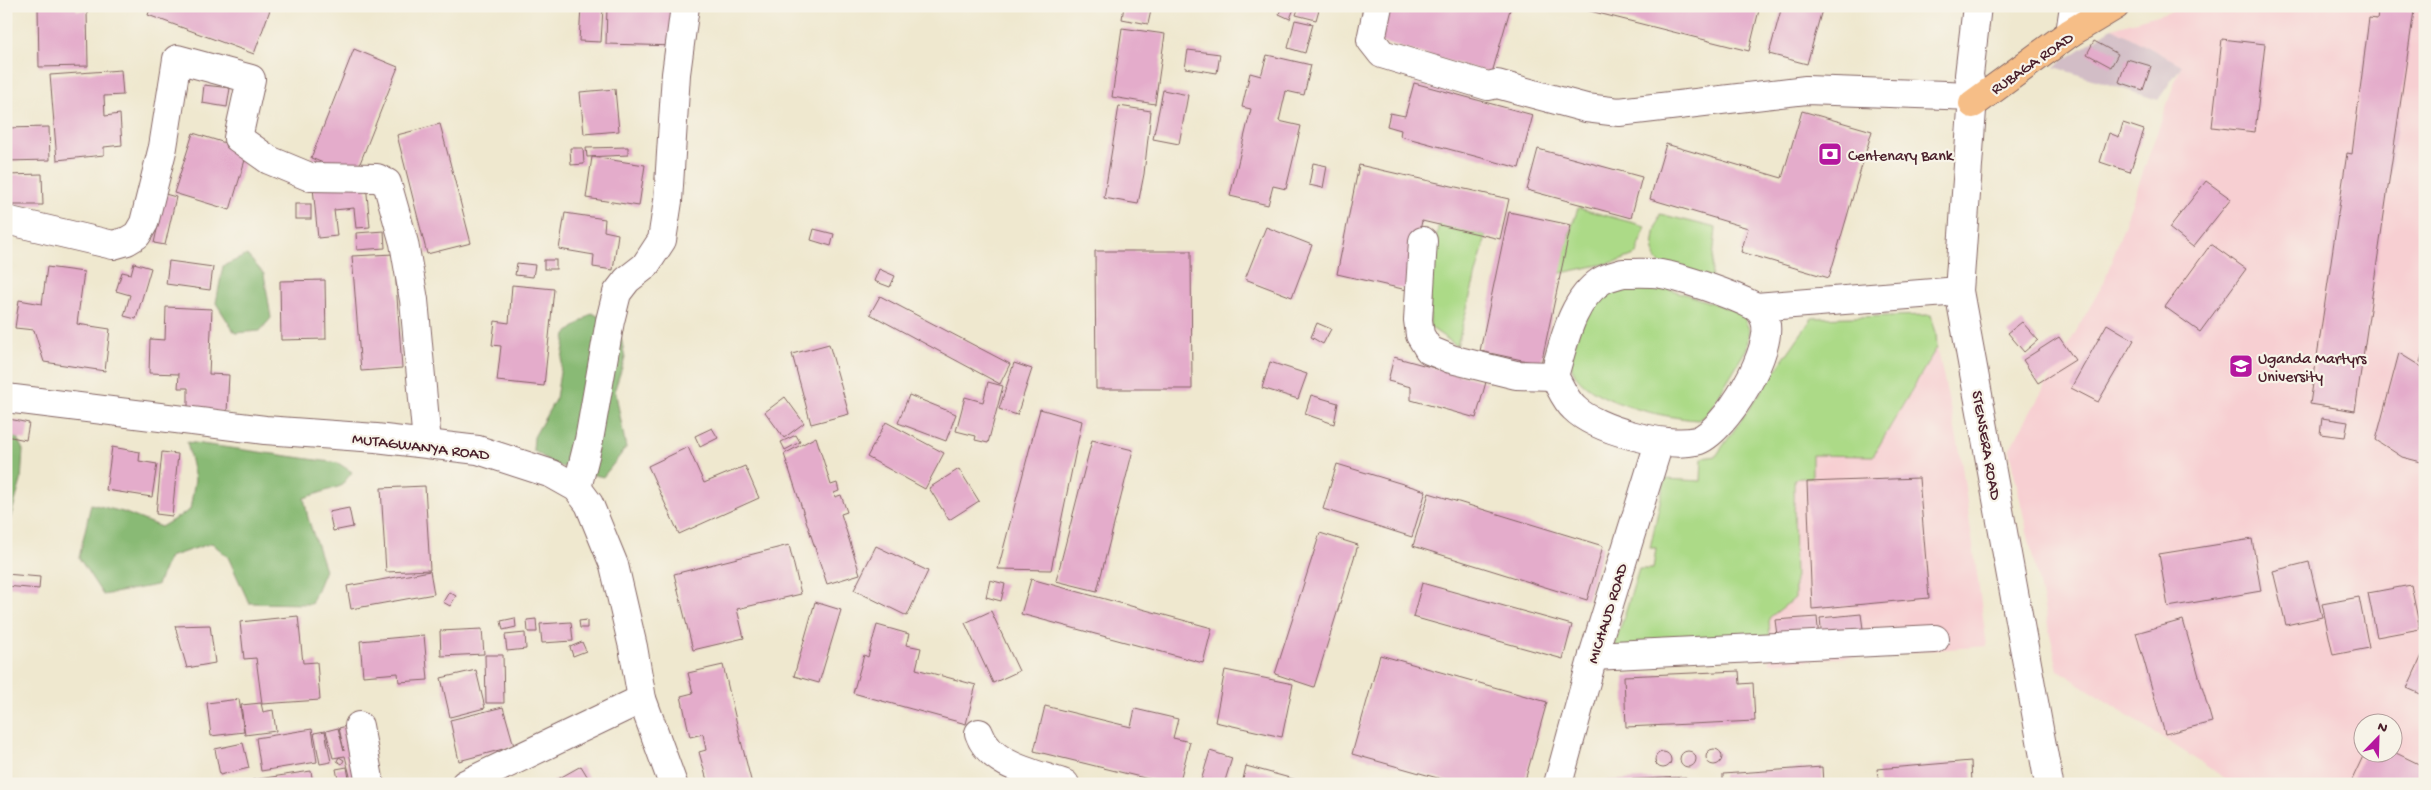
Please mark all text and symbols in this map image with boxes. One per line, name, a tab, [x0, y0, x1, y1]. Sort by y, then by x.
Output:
street label: RUBAGA ROAD	[1988, 29, 2078, 100]
bank icon: Centenary Bank	[1817, 141, 1843, 167]
place label: Centenary Bank	[1848, 148, 1955, 167]
place label: Uganda Martyrs University	[2258, 351, 2368, 388]
school or university icon: Uganda Martyrs University	[2228, 353, 2254, 379]
street label: STENSERA ROAD	[1966, 389, 2004, 502]
street label: MUTAGWANYA ROAD	[351, 431, 491, 466]
street label: MICHAUD ROAD	[1585, 561, 1634, 666]
north arrow	[2354, 712, 2404, 762]
text: N	[2375, 719, 2390, 738]

